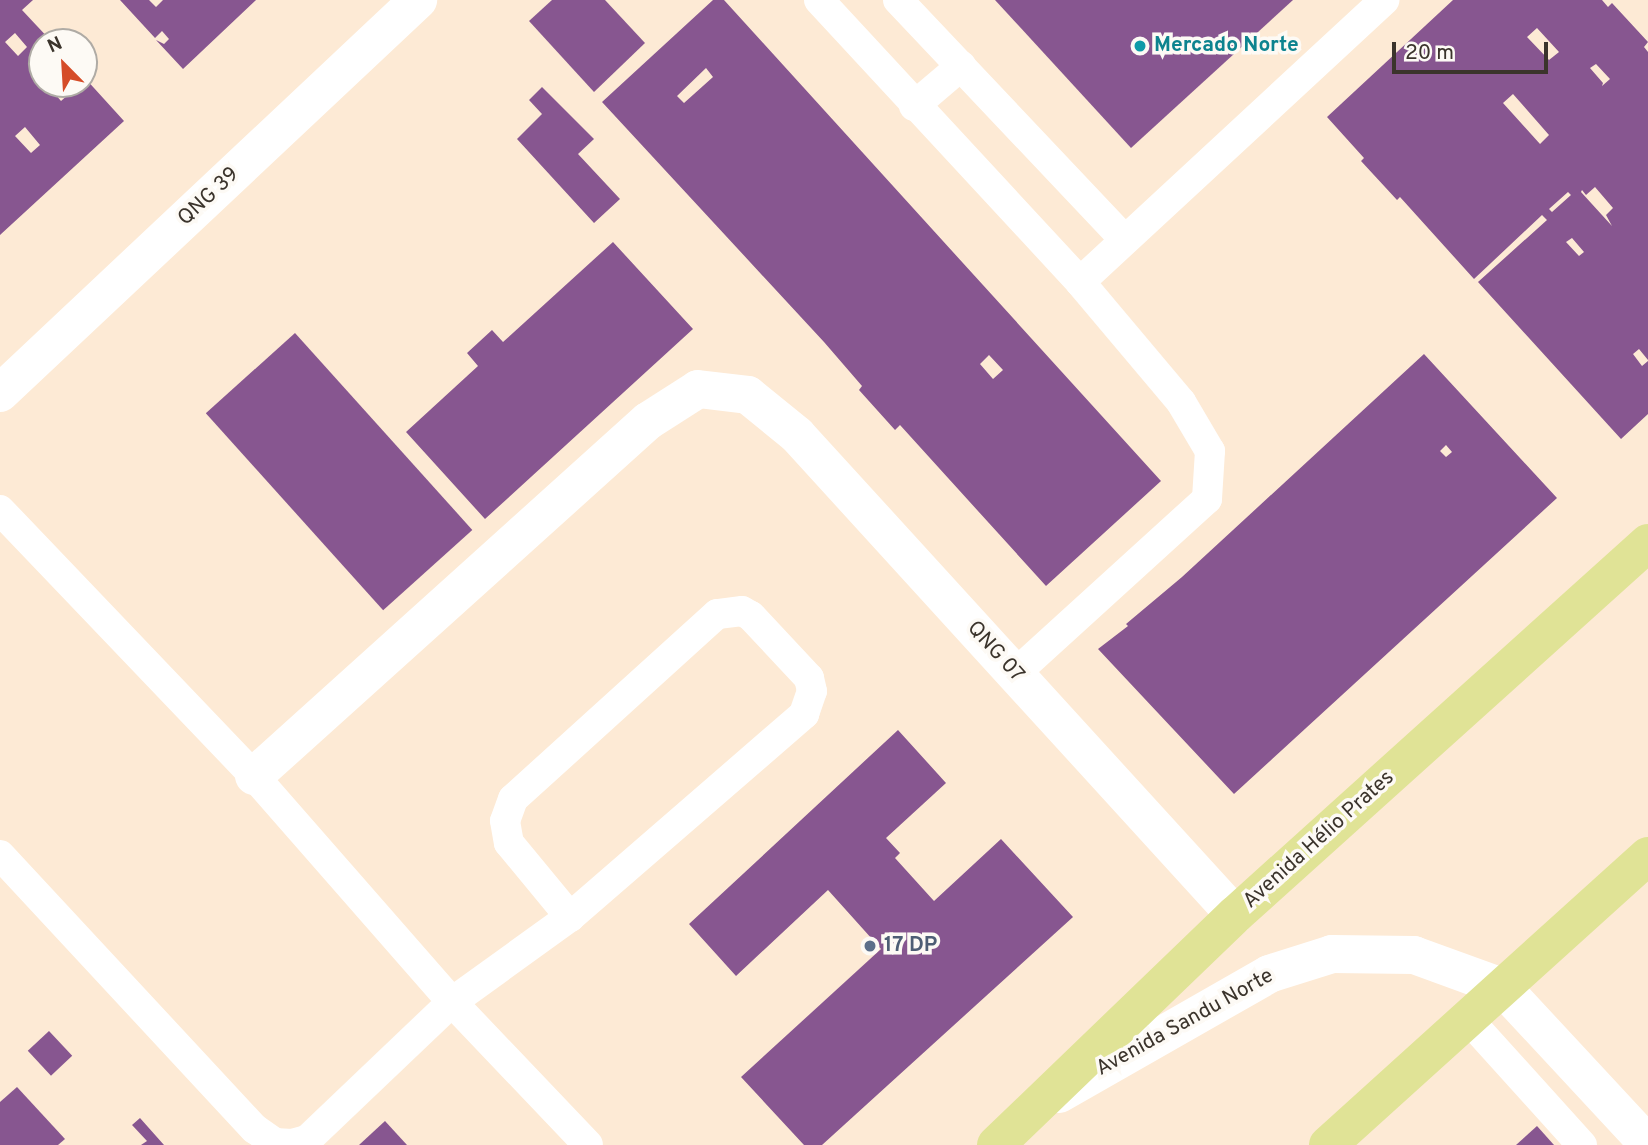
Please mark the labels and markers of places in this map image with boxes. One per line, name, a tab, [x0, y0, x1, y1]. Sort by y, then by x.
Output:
place label: Mercado Norte	[1154, 33, 1299, 59]
marker: Mercado Norte	[1132, 38, 1148, 54]
place label: 17 DP	[884, 933, 937, 959]
marker: 17 DP	[862, 938, 878, 954]

